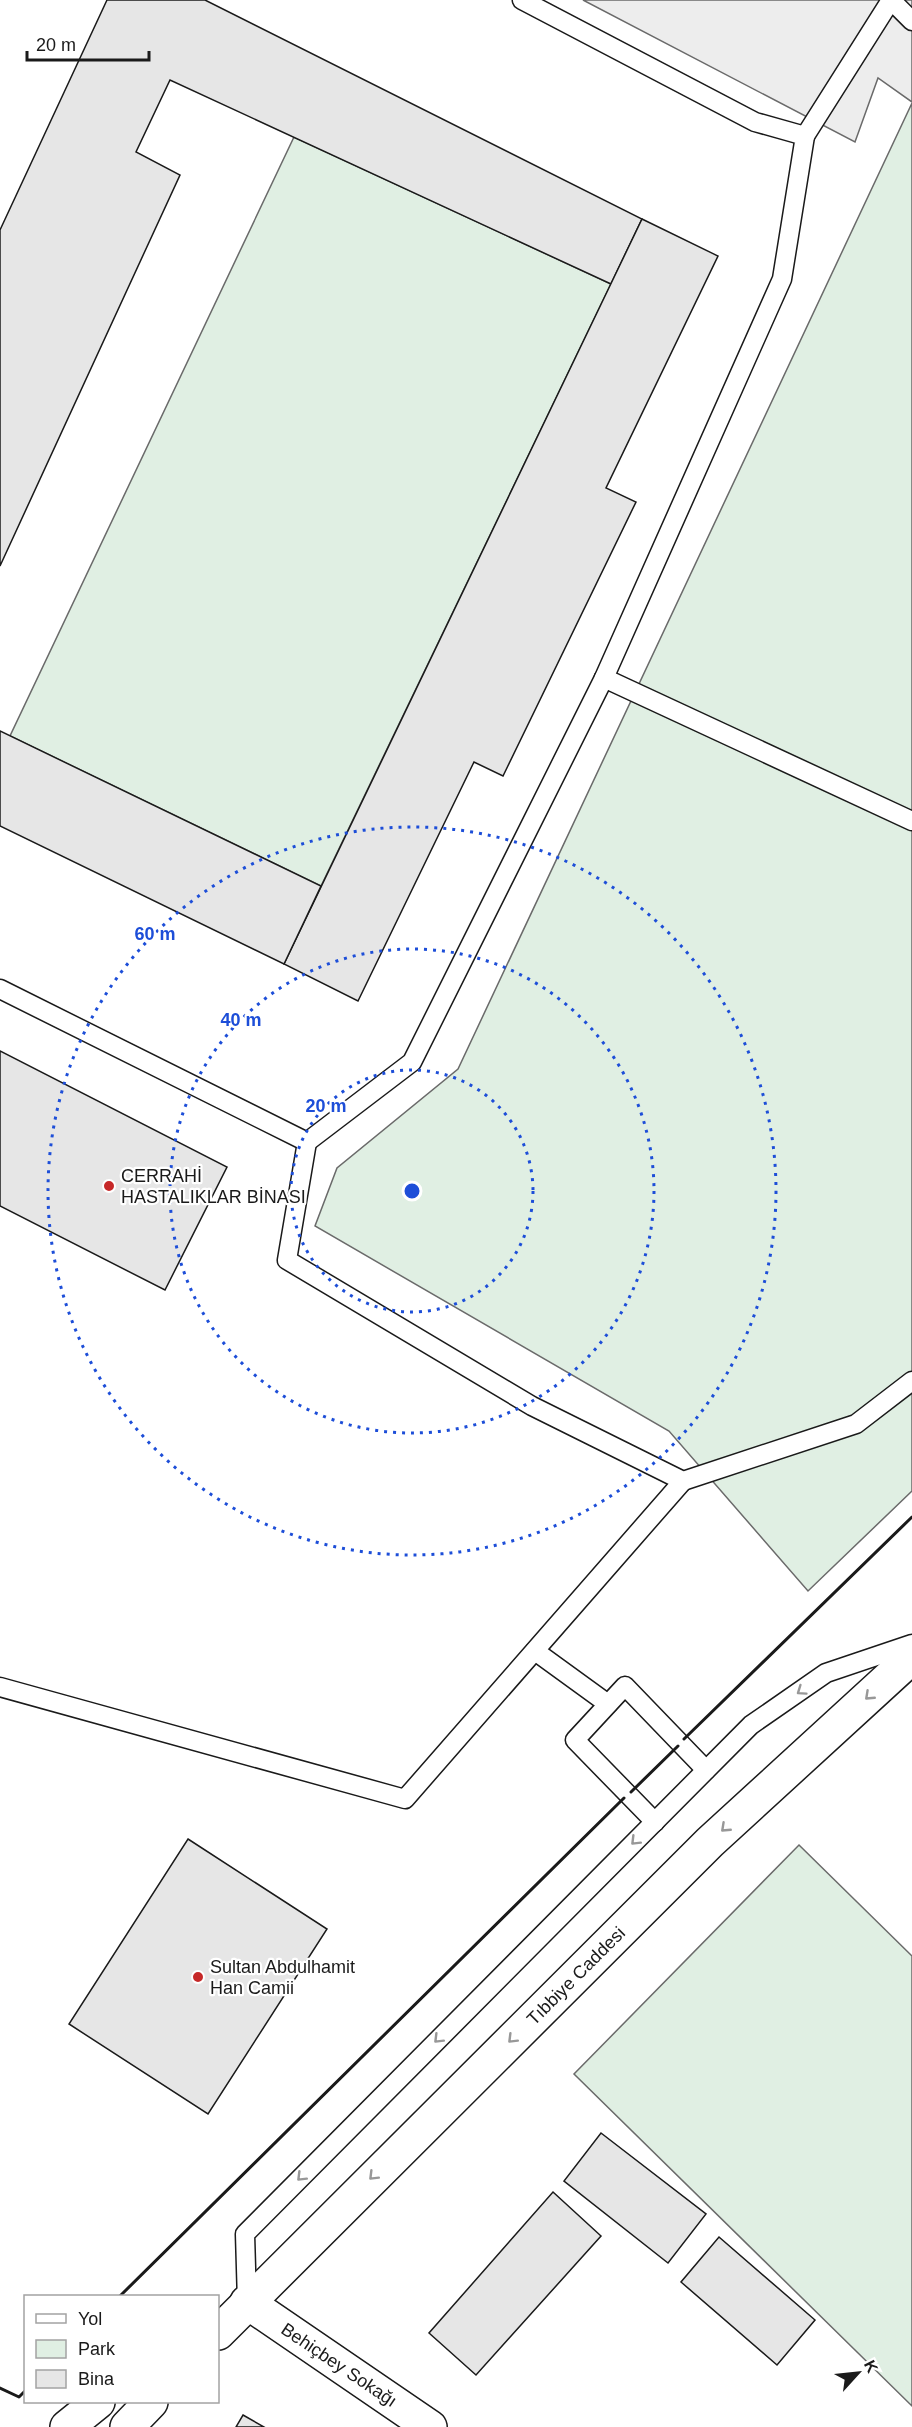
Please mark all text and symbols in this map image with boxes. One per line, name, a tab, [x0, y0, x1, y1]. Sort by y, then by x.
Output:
scale bar	[27, 24, 148, 62]
text: 20 m	[36, 35, 76, 55]
text: 60 m	[134, 924, 176, 944]
text: 40 m	[220, 1010, 262, 1030]
text: 20 m	[305, 1096, 347, 1116]
place label: CERRAHİ HASTALIKLAR BİNASI	[121, 1166, 306, 1207]
marker: CERRAHİ HASTALIKLAR BİNASI	[102, 1179, 116, 1193]
centre of rings	[402, 1181, 422, 1201]
one-way arrow	[797, 1684, 808, 1695]
one-way arrow	[865, 1689, 876, 1700]
one-way arrow	[721, 1821, 732, 1832]
one-way arrow	[631, 1835, 642, 1845]
street label: Tıbbiye Caddesi	[523, 1923, 629, 2029]
place label: Sultan Abdulhamit Han Camii	[210, 1957, 355, 1998]
marker: Sultan Abdulhamit Han Camii	[191, 1970, 205, 1984]
one-way arrow	[435, 2032, 445, 2043]
one-way arrow	[508, 2032, 518, 2043]
one-way arrow	[370, 2169, 381, 2180]
one-way arrow	[297, 2171, 308, 2181]
legend	[24, 2295, 219, 2403]
text: Yol	[78, 2309, 102, 2329]
street label: Behiçbey Sokağı	[277, 2319, 401, 2411]
text: Park	[78, 2339, 116, 2359]
north arrow	[828, 2343, 888, 2403]
text: K	[861, 2357, 881, 2376]
text: Bina	[78, 2369, 115, 2389]

